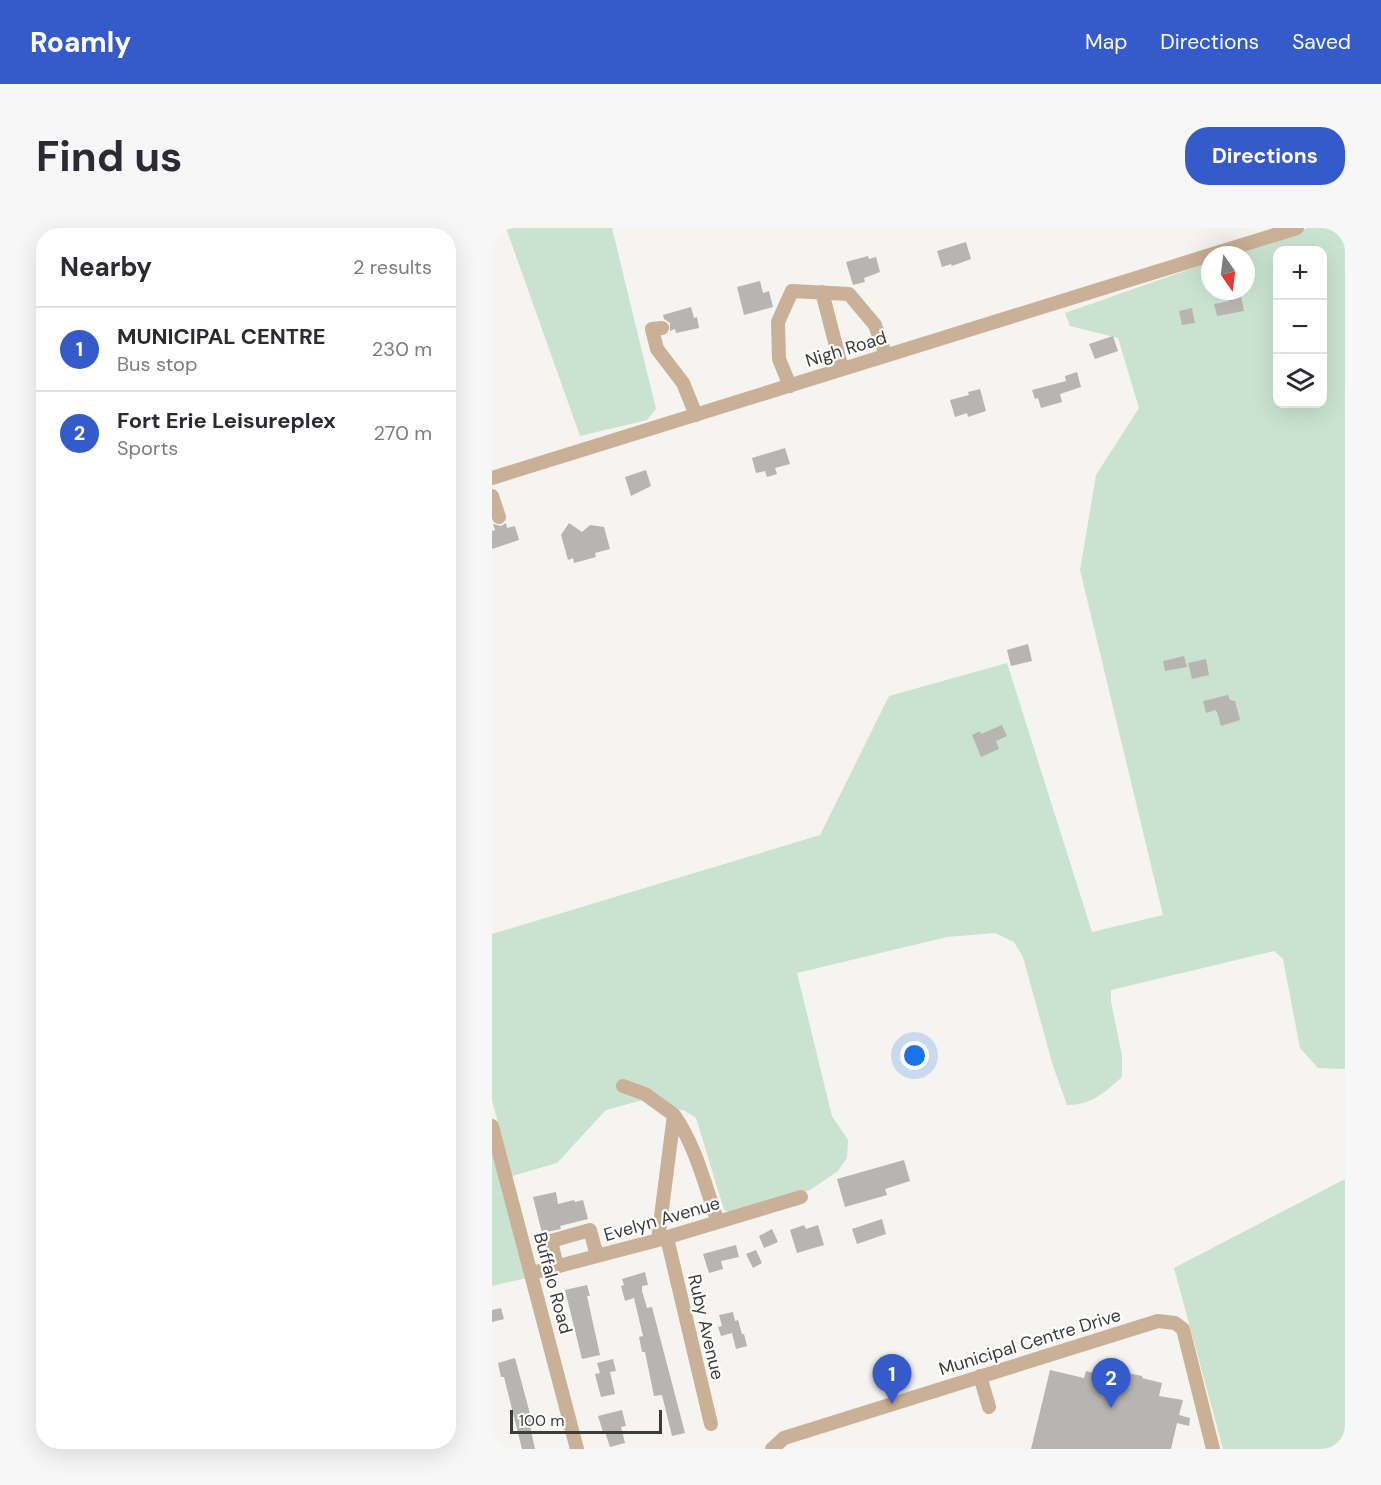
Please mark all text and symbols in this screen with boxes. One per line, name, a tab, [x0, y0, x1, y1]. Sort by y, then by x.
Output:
text: Roamly	[30, 24, 131, 61]
text: Map	[1085, 28, 1127, 56]
text: Directions	[1160, 28, 1259, 56]
text: Saved	[1292, 28, 1351, 56]
button: Directions	[1185, 127, 1345, 185]
text: Find us	[36, 129, 182, 184]
north arrow	[1201, 246, 1255, 300]
map controls	[1273, 246, 1327, 408]
button: +	[1273, 246, 1327, 300]
text: Nearby	[60, 250, 152, 284]
text: 2 results	[353, 254, 432, 280]
button: −	[1273, 300, 1327, 354]
text: MUNICIPAL CENTRE	[117, 322, 326, 351]
street label: Nigh Road	[802, 325, 890, 373]
text: 1	[76, 336, 83, 362]
text: 230 m	[372, 336, 432, 362]
text: Bus stop	[117, 351, 197, 377]
button: layers	[1273, 354, 1327, 408]
text: Fort Erie Leisureplex	[117, 406, 336, 435]
text: 2	[74, 420, 85, 446]
text: 270 m	[374, 420, 432, 446]
text: Sports	[117, 435, 178, 461]
your location	[900, 1041, 929, 1070]
street label: Evelyn Avenue	[601, 1191, 723, 1247]
street label: Buffalo Road	[528, 1230, 578, 1336]
street label: Ruby Avenue	[682, 1272, 730, 1382]
street label: Municipal Centre Drive	[936, 1303, 1124, 1381]
pin: 1	[872, 1354, 912, 1404]
pin: 2	[1092, 1358, 1130, 1408]
scale bar	[510, 1407, 662, 1434]
text: 100 m	[519, 1410, 564, 1431]

